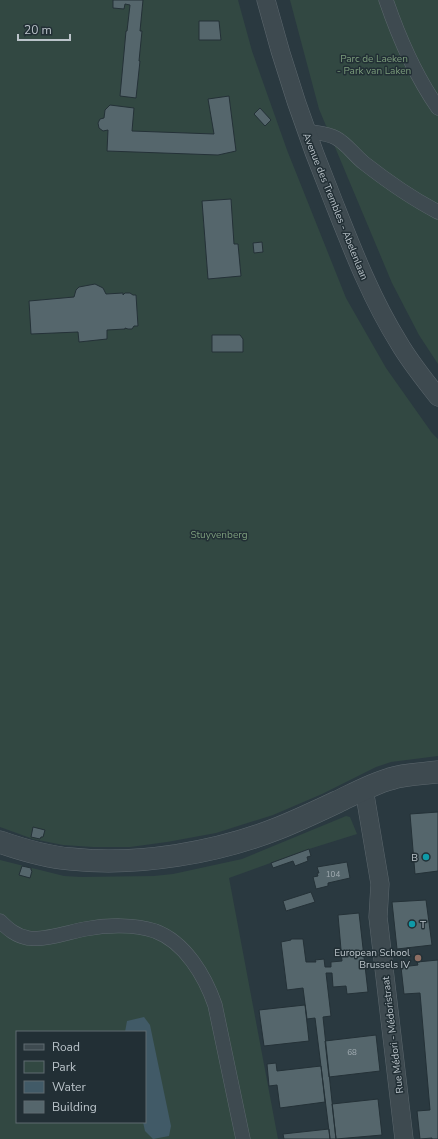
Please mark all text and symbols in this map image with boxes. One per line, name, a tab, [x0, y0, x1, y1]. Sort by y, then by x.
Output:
scale bar	[18, 16, 70, 42]
text: 20 m	[24, 22, 52, 38]
park label: Parc de Laeken - Park van Laken	[337, 52, 411, 78]
street label: Avenue des Trembles - Abelenlaan	[299, 131, 371, 282]
park label: Stuyvenberg	[190, 528, 248, 542]
place label: B	[411, 851, 418, 865]
marker: B	[421, 852, 431, 862]
house number: 104	[326, 869, 340, 880]
place label: T	[420, 918, 426, 932]
marker: T	[407, 919, 417, 929]
place label: European School Brussels IV	[334, 946, 410, 972]
marker: European School Brussels IV	[413, 953, 423, 963]
street label: Rue Médori - Médoristraat	[379, 975, 407, 1094]
legend	[16, 1031, 146, 1123]
text: Road	[52, 1039, 80, 1055]
house number: 68	[347, 1047, 357, 1058]
text: Park	[52, 1059, 77, 1075]
text: Water	[52, 1079, 86, 1095]
text: Building	[52, 1099, 97, 1115]

